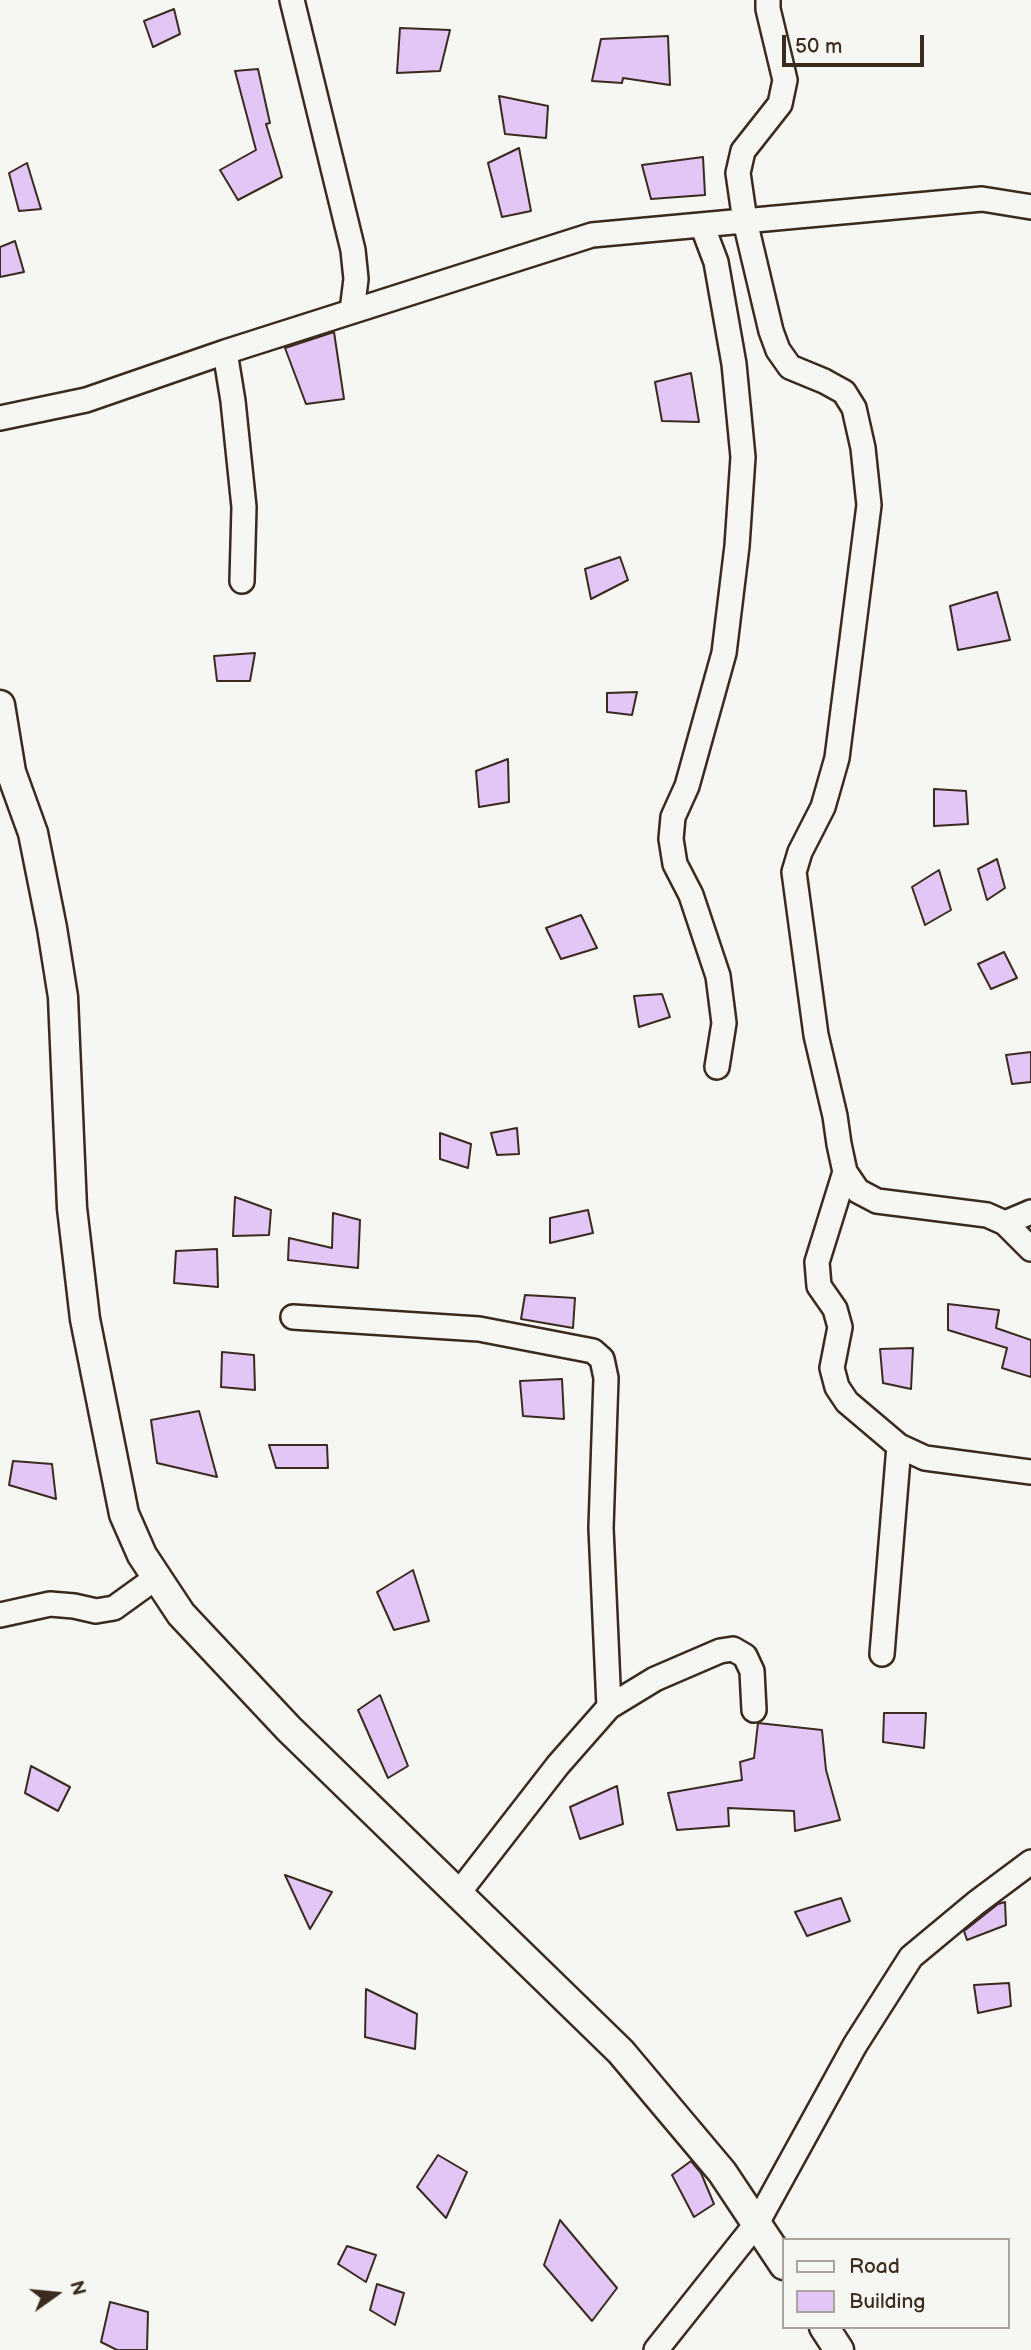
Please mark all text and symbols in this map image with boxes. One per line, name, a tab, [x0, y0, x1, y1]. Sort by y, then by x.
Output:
scale bar	[786, 21, 928, 65]
text: 50 m	[795, 34, 842, 59]
legend	[782, 2238, 1010, 2329]
text: Road	[849, 2254, 900, 2279]
north arrow	[21, 2259, 91, 2329]
text: N	[64, 2279, 90, 2298]
text: Building	[849, 2289, 925, 2314]

